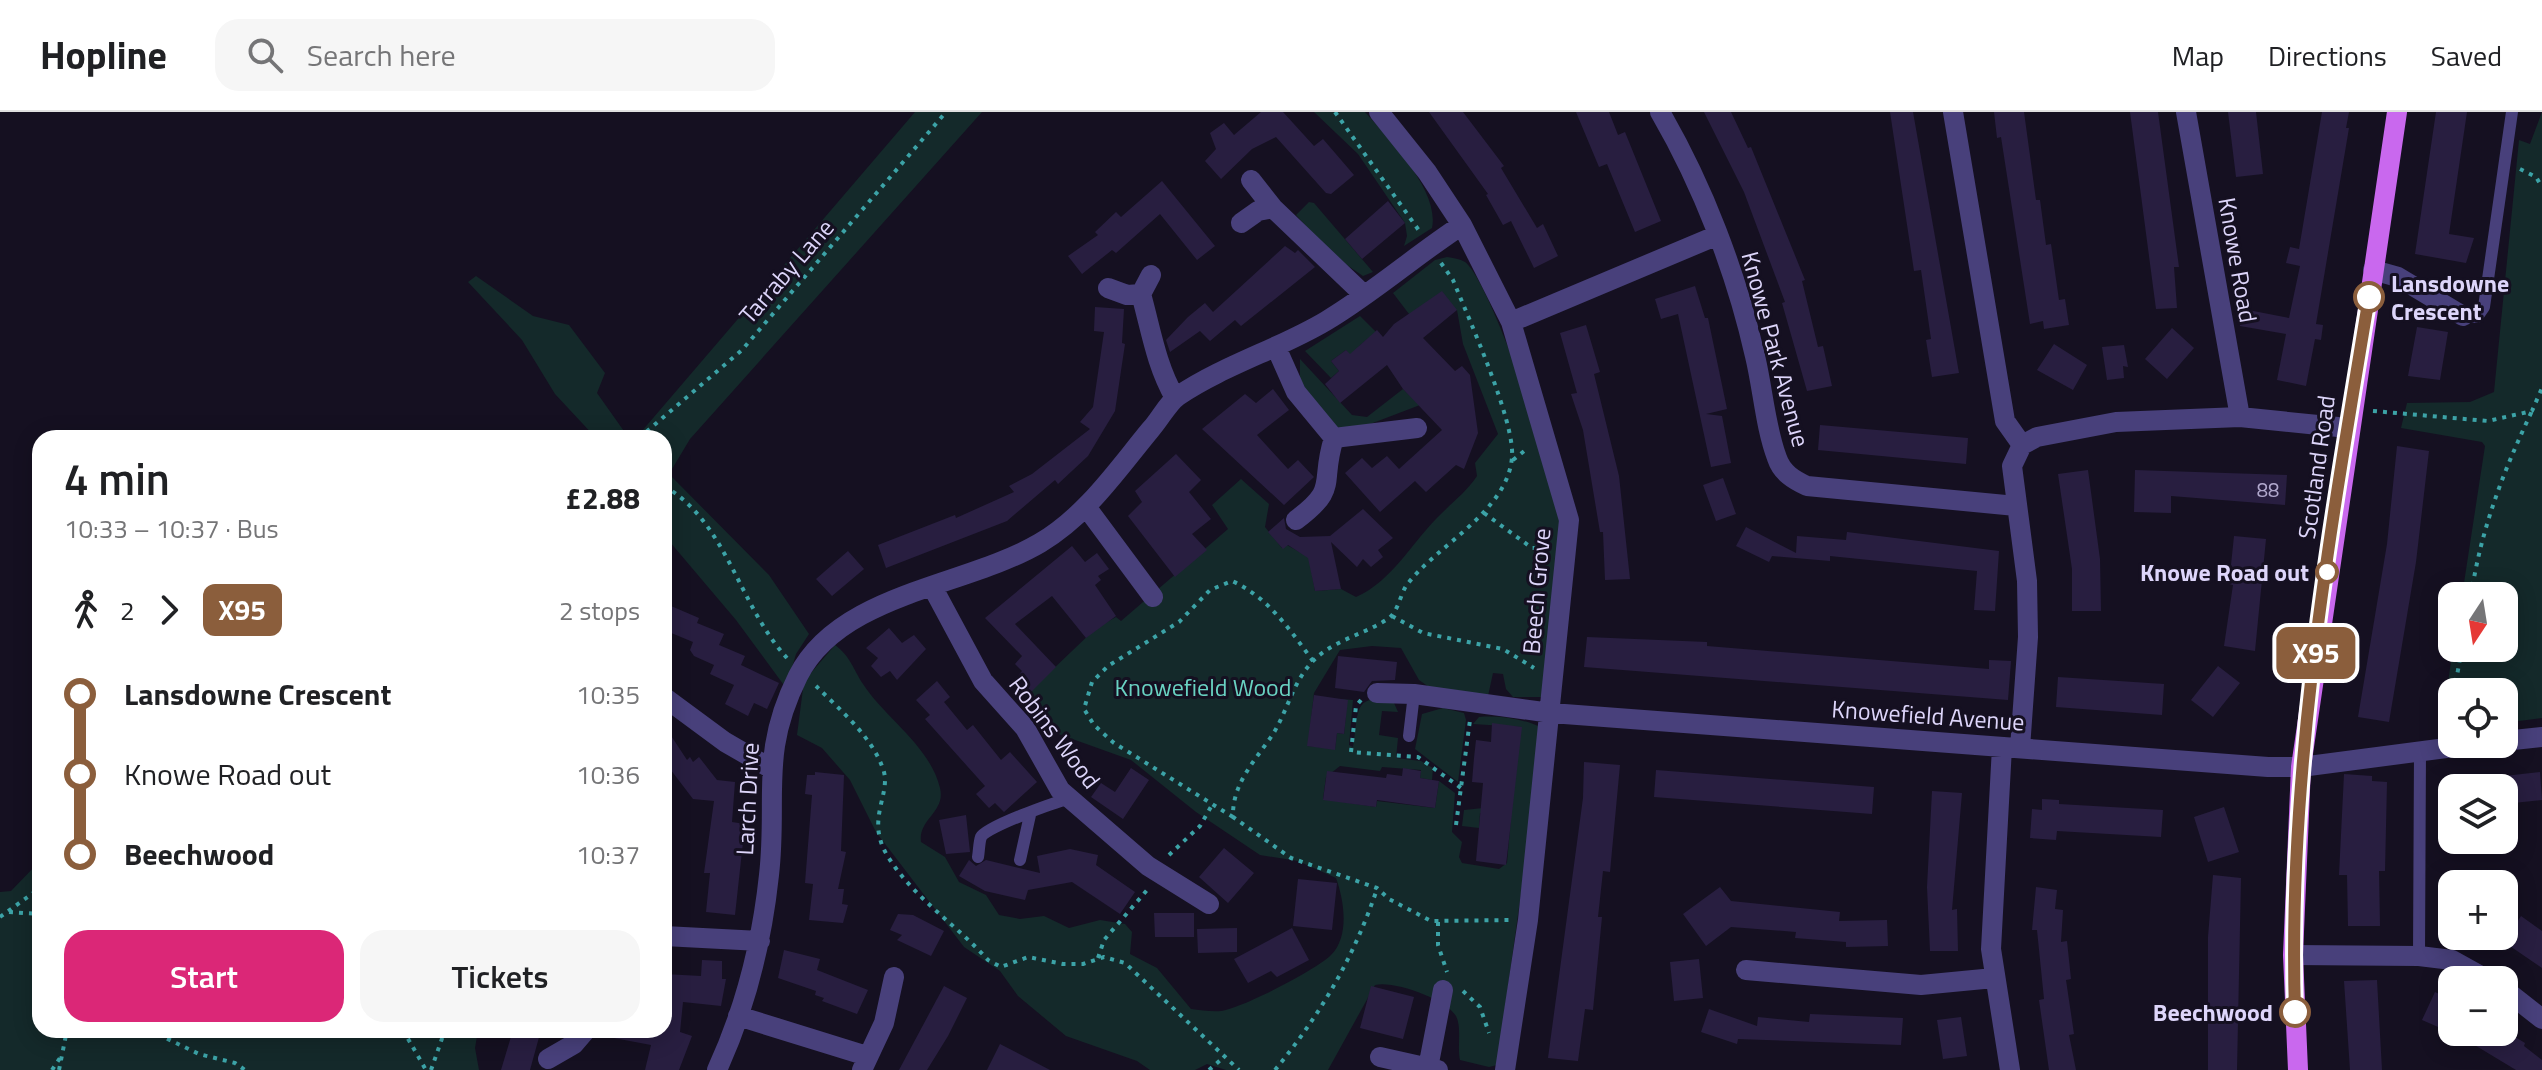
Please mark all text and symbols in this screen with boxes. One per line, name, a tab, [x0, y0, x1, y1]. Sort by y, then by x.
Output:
search box	[215, 19, 775, 91]
text: Hopline	[40, 26, 167, 84]
text: Search here	[307, 32, 456, 78]
icon: search	[243, 33, 287, 77]
text: Map	[2172, 34, 2224, 77]
text: Directions	[2268, 34, 2387, 77]
text: Saved	[2431, 34, 2502, 77]
street label: Knowe Road	[2209, 195, 2267, 325]
street label: Tarraby Lane	[730, 211, 842, 331]
street label: Knowe Park Avenue	[1733, 247, 1819, 451]
place label: Lansdowne Crescent	[2391, 265, 2509, 329]
marker: Lansdowne Crescent	[2354, 282, 2384, 312]
street label: Scotland Road	[2288, 393, 2344, 541]
text: 4 min	[64, 445, 170, 512]
house number: 88	[2257, 474, 2279, 505]
text: £2.88	[565, 475, 640, 521]
text: 10:33 – 10:37 · Bus	[64, 509, 279, 548]
street label: Beech Grove	[1513, 526, 1559, 656]
place label: Knowe Road out	[2140, 554, 2309, 590]
marker: Knowe Road out	[2316, 561, 2338, 583]
north arrow	[2438, 582, 2518, 662]
map controls	[2438, 582, 2518, 1046]
icon: walk	[64, 588, 108, 632]
icon: forward	[147, 588, 191, 632]
text: X95	[219, 588, 266, 631]
text: 2	[120, 591, 135, 630]
text: 2 stops	[559, 591, 640, 630]
line badge: X95	[2270, 627, 2362, 679]
text: X95	[2292, 631, 2340, 674]
street label: Robins Wood	[1001, 668, 1109, 796]
park label: Knowefield Wood	[1115, 669, 1291, 705]
text: Lansdowne Crescent	[124, 671, 391, 717]
text: 10:35	[576, 675, 640, 714]
button: locate	[2438, 678, 2518, 758]
street label: Knowefield Avenue	[1830, 690, 2026, 740]
street label: Larch Drive	[726, 742, 768, 856]
text: Knowe Road out	[124, 751, 331, 797]
text: 10:36	[576, 755, 640, 794]
button: layers	[2438, 774, 2518, 854]
text: Beechwood	[124, 831, 274, 877]
text: 10:37	[576, 835, 640, 874]
button: +	[2438, 870, 2518, 950]
button: Start	[64, 930, 344, 1022]
button: Tickets	[360, 930, 640, 1022]
button: −	[2438, 966, 2518, 1046]
place label: Beechwood	[2153, 994, 2273, 1030]
marker: Beechwood	[2280, 997, 2310, 1027]

